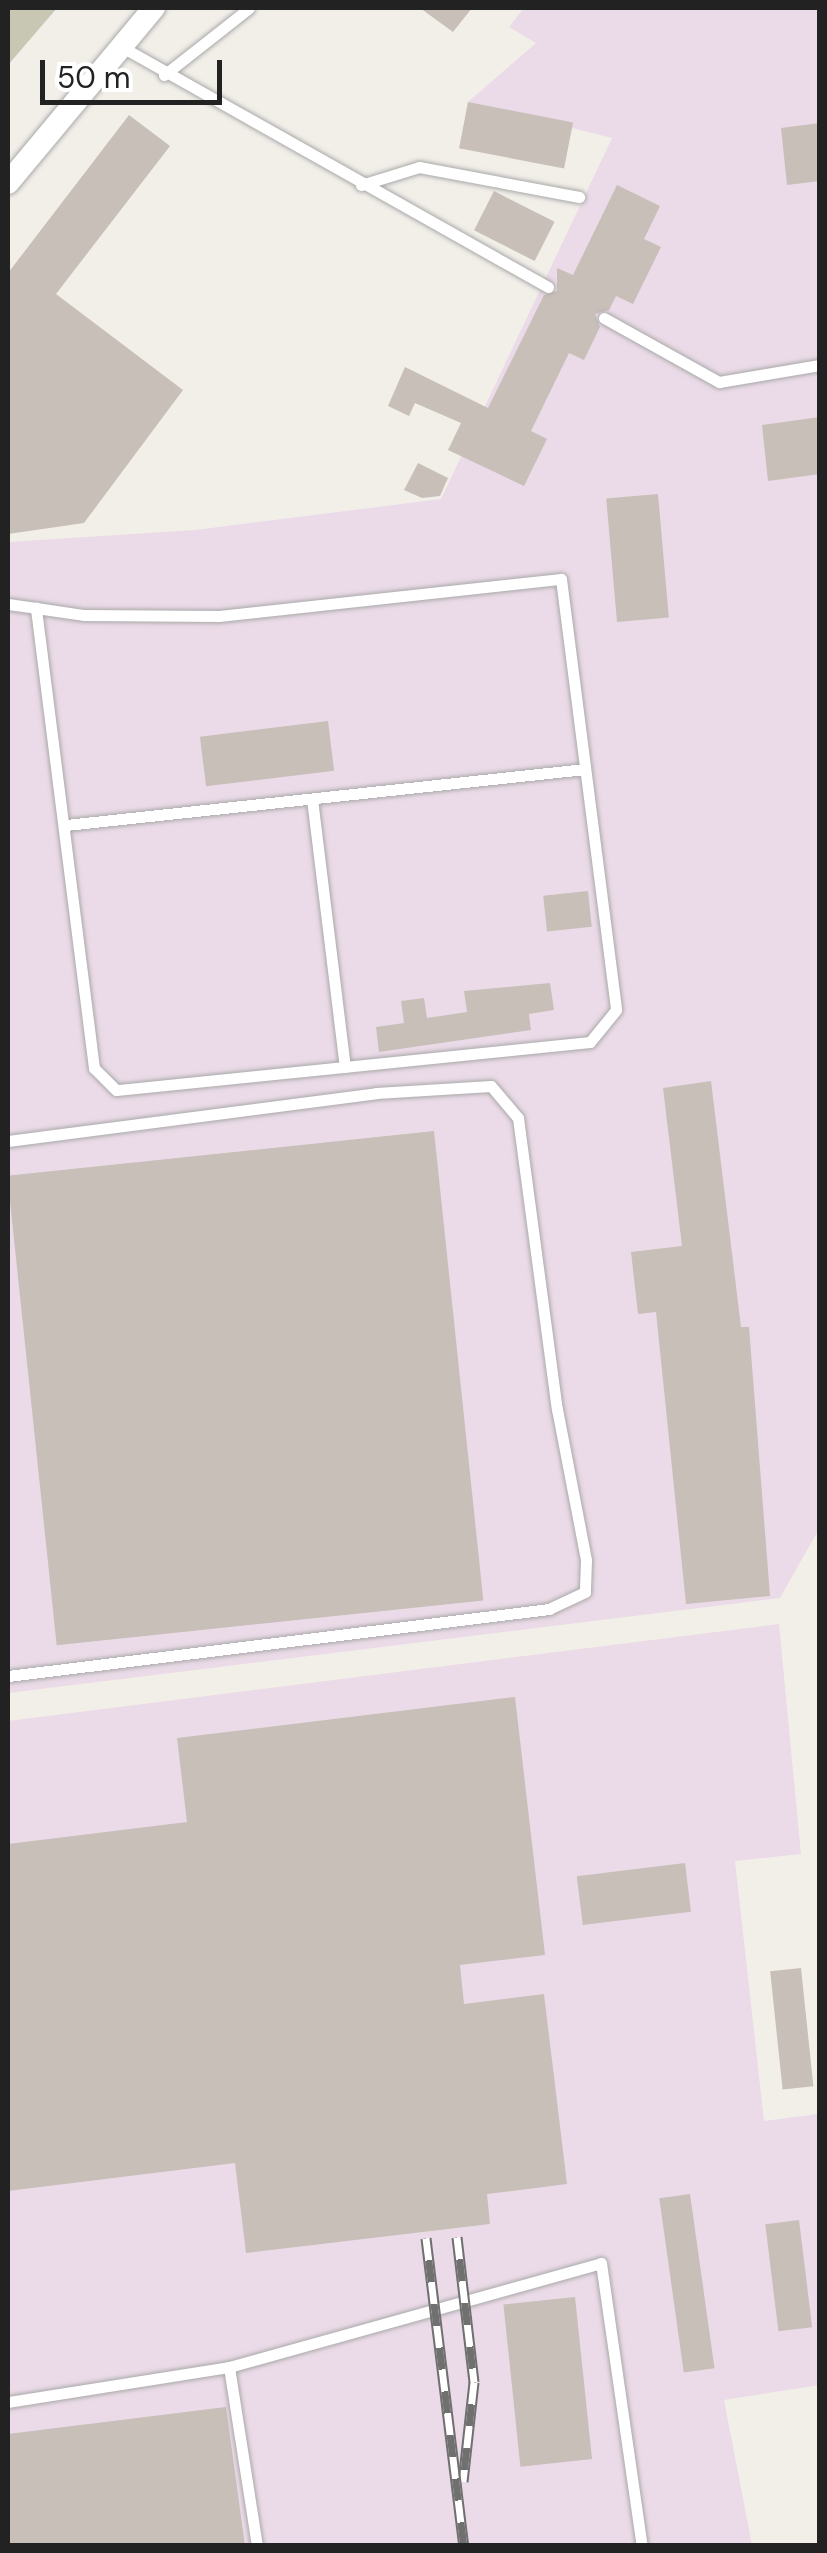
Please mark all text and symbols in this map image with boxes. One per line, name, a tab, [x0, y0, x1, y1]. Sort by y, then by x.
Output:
scale bar	[45, 40, 228, 102]
text: 50 m	[57, 58, 131, 97]

